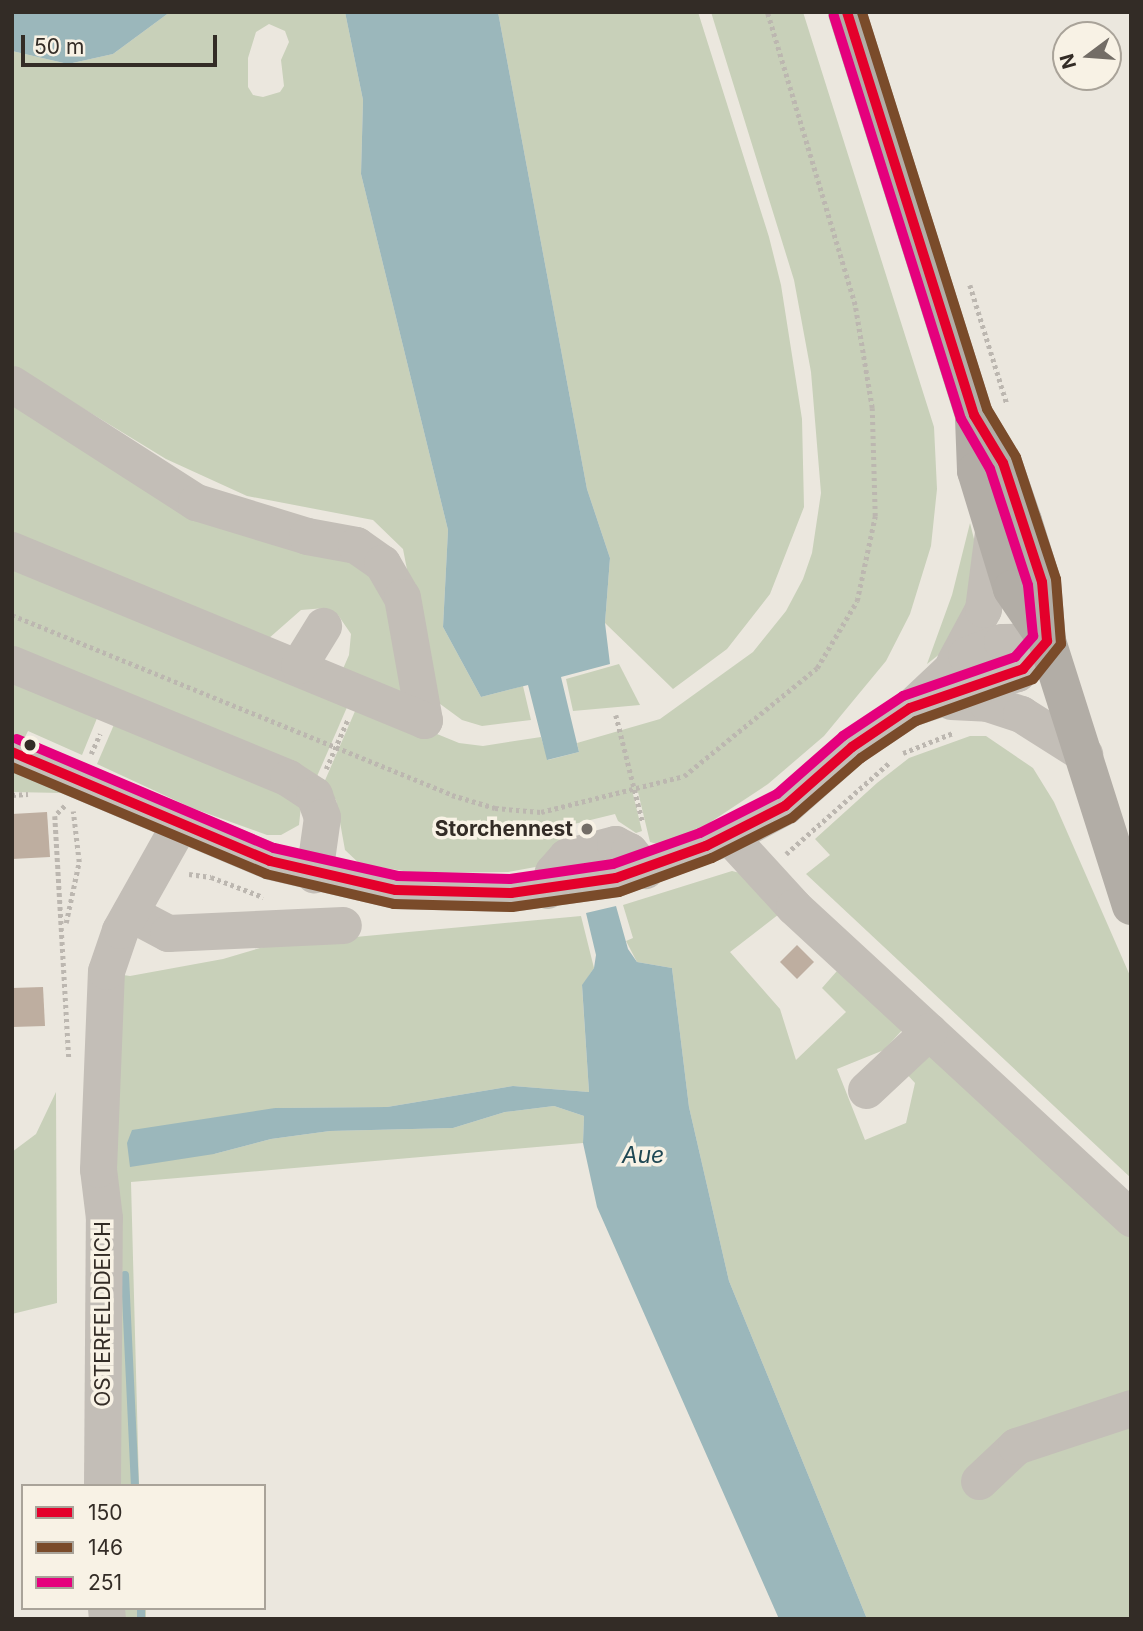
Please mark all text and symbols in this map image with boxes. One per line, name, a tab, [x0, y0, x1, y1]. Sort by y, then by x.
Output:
scale bar	[24, 21, 220, 65]
north arrow	[1052, 21, 1122, 91]
text: 50 m	[34, 34, 84, 59]
text: N	[1055, 51, 1081, 72]
unlabelled marker	[23, 738, 37, 752]
place label: Storchennest	[435, 816, 573, 842]
marker: Storchennest	[579, 821, 595, 837]
water label: Aue	[622, 1141, 664, 1169]
street label: OSTERFELDDEICH	[90, 1221, 116, 1407]
legend	[21, 1484, 266, 1610]
text: 150	[88, 1500, 123, 1525]
text: 146	[88, 1535, 123, 1560]
text: 251	[88, 1570, 122, 1595]

